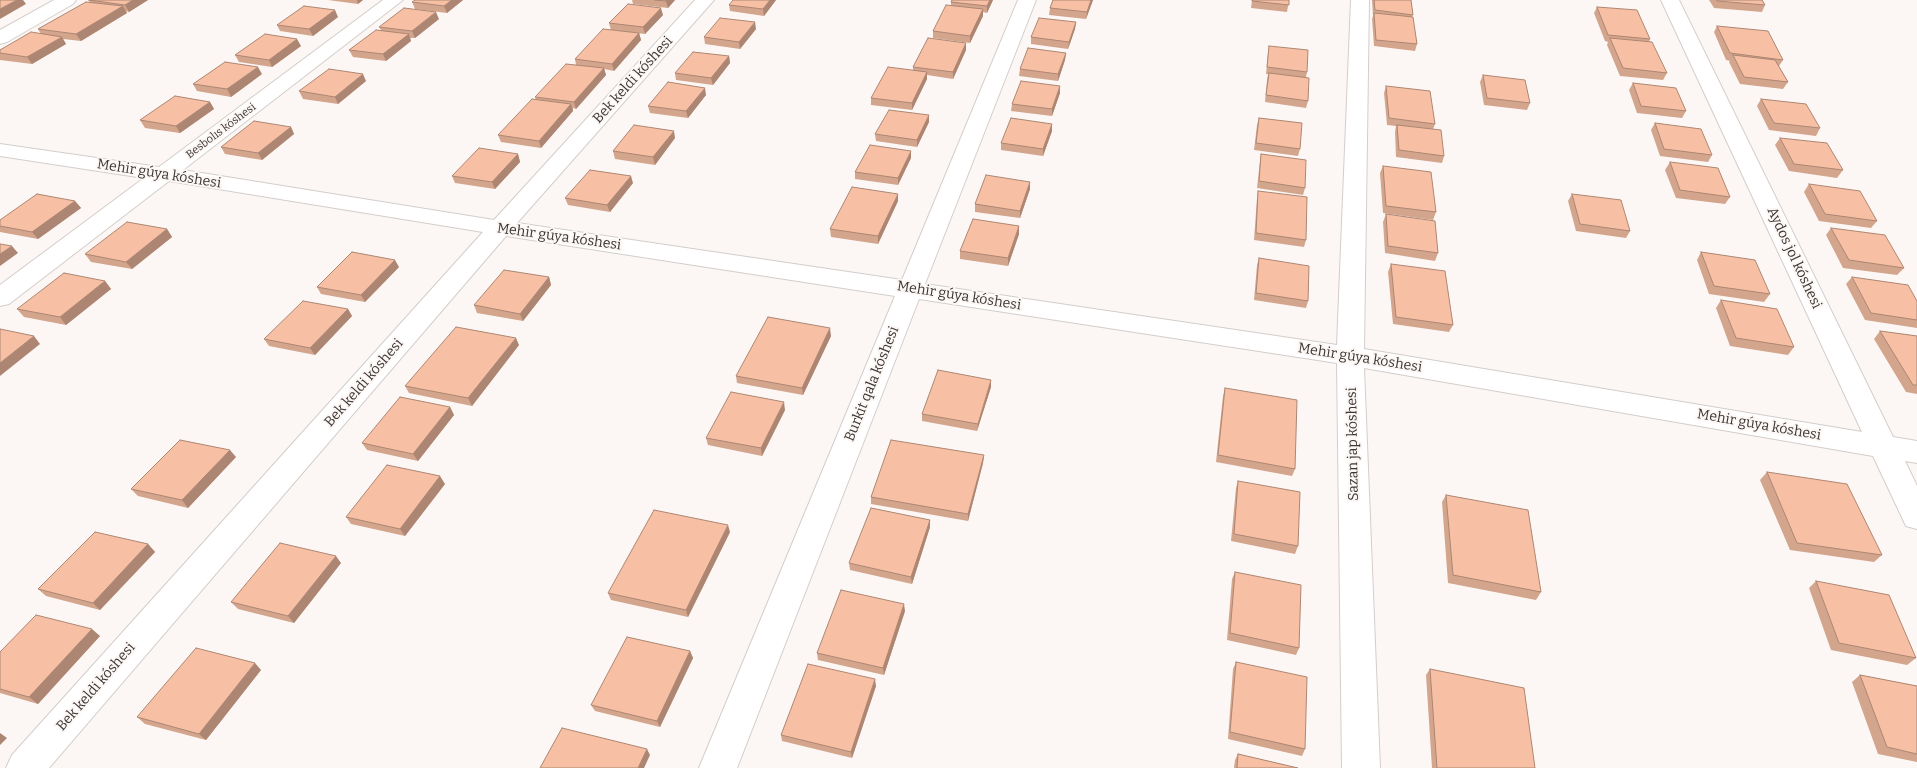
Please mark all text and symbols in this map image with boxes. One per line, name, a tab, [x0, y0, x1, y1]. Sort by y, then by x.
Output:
street label: Bek keldi kóshesi	[590, 33, 676, 127]
street label: Besbolıs kóshesi	[184, 101, 258, 161]
street label: Mehir gúyа kóshesi	[96, 156, 222, 192]
street label: Aydos jol kóshesi	[1763, 205, 1825, 311]
street label: Mehir gúyа kóshesi	[496, 220, 622, 254]
street label: Mehir gúyа kóshesi	[896, 278, 1022, 314]
street label: Burkit qala kóshesi	[841, 324, 903, 444]
street label: Bek keldi kóshesi	[321, 336, 407, 430]
street label: Mehir gúyа kóshesi	[1297, 340, 1423, 376]
street label: Sazan jap kóshesi	[1344, 387, 1362, 501]
street label: Mehir gúyа kóshesi	[1696, 406, 1822, 444]
street label: Bek keldi kóshesi	[53, 640, 139, 734]

